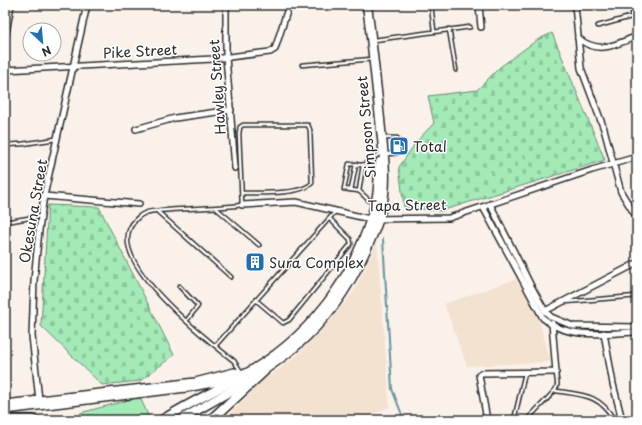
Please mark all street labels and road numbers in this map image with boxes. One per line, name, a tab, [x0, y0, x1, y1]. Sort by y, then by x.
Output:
street label: Hawley Street	[203, 38, 231, 135]
street label: Pike Street	[102, 39, 178, 63]
street label: Simpson Street	[351, 75, 381, 179]
street label: Okesuna Street	[14, 157, 53, 265]
street label: Tapa Street	[367, 194, 447, 216]

